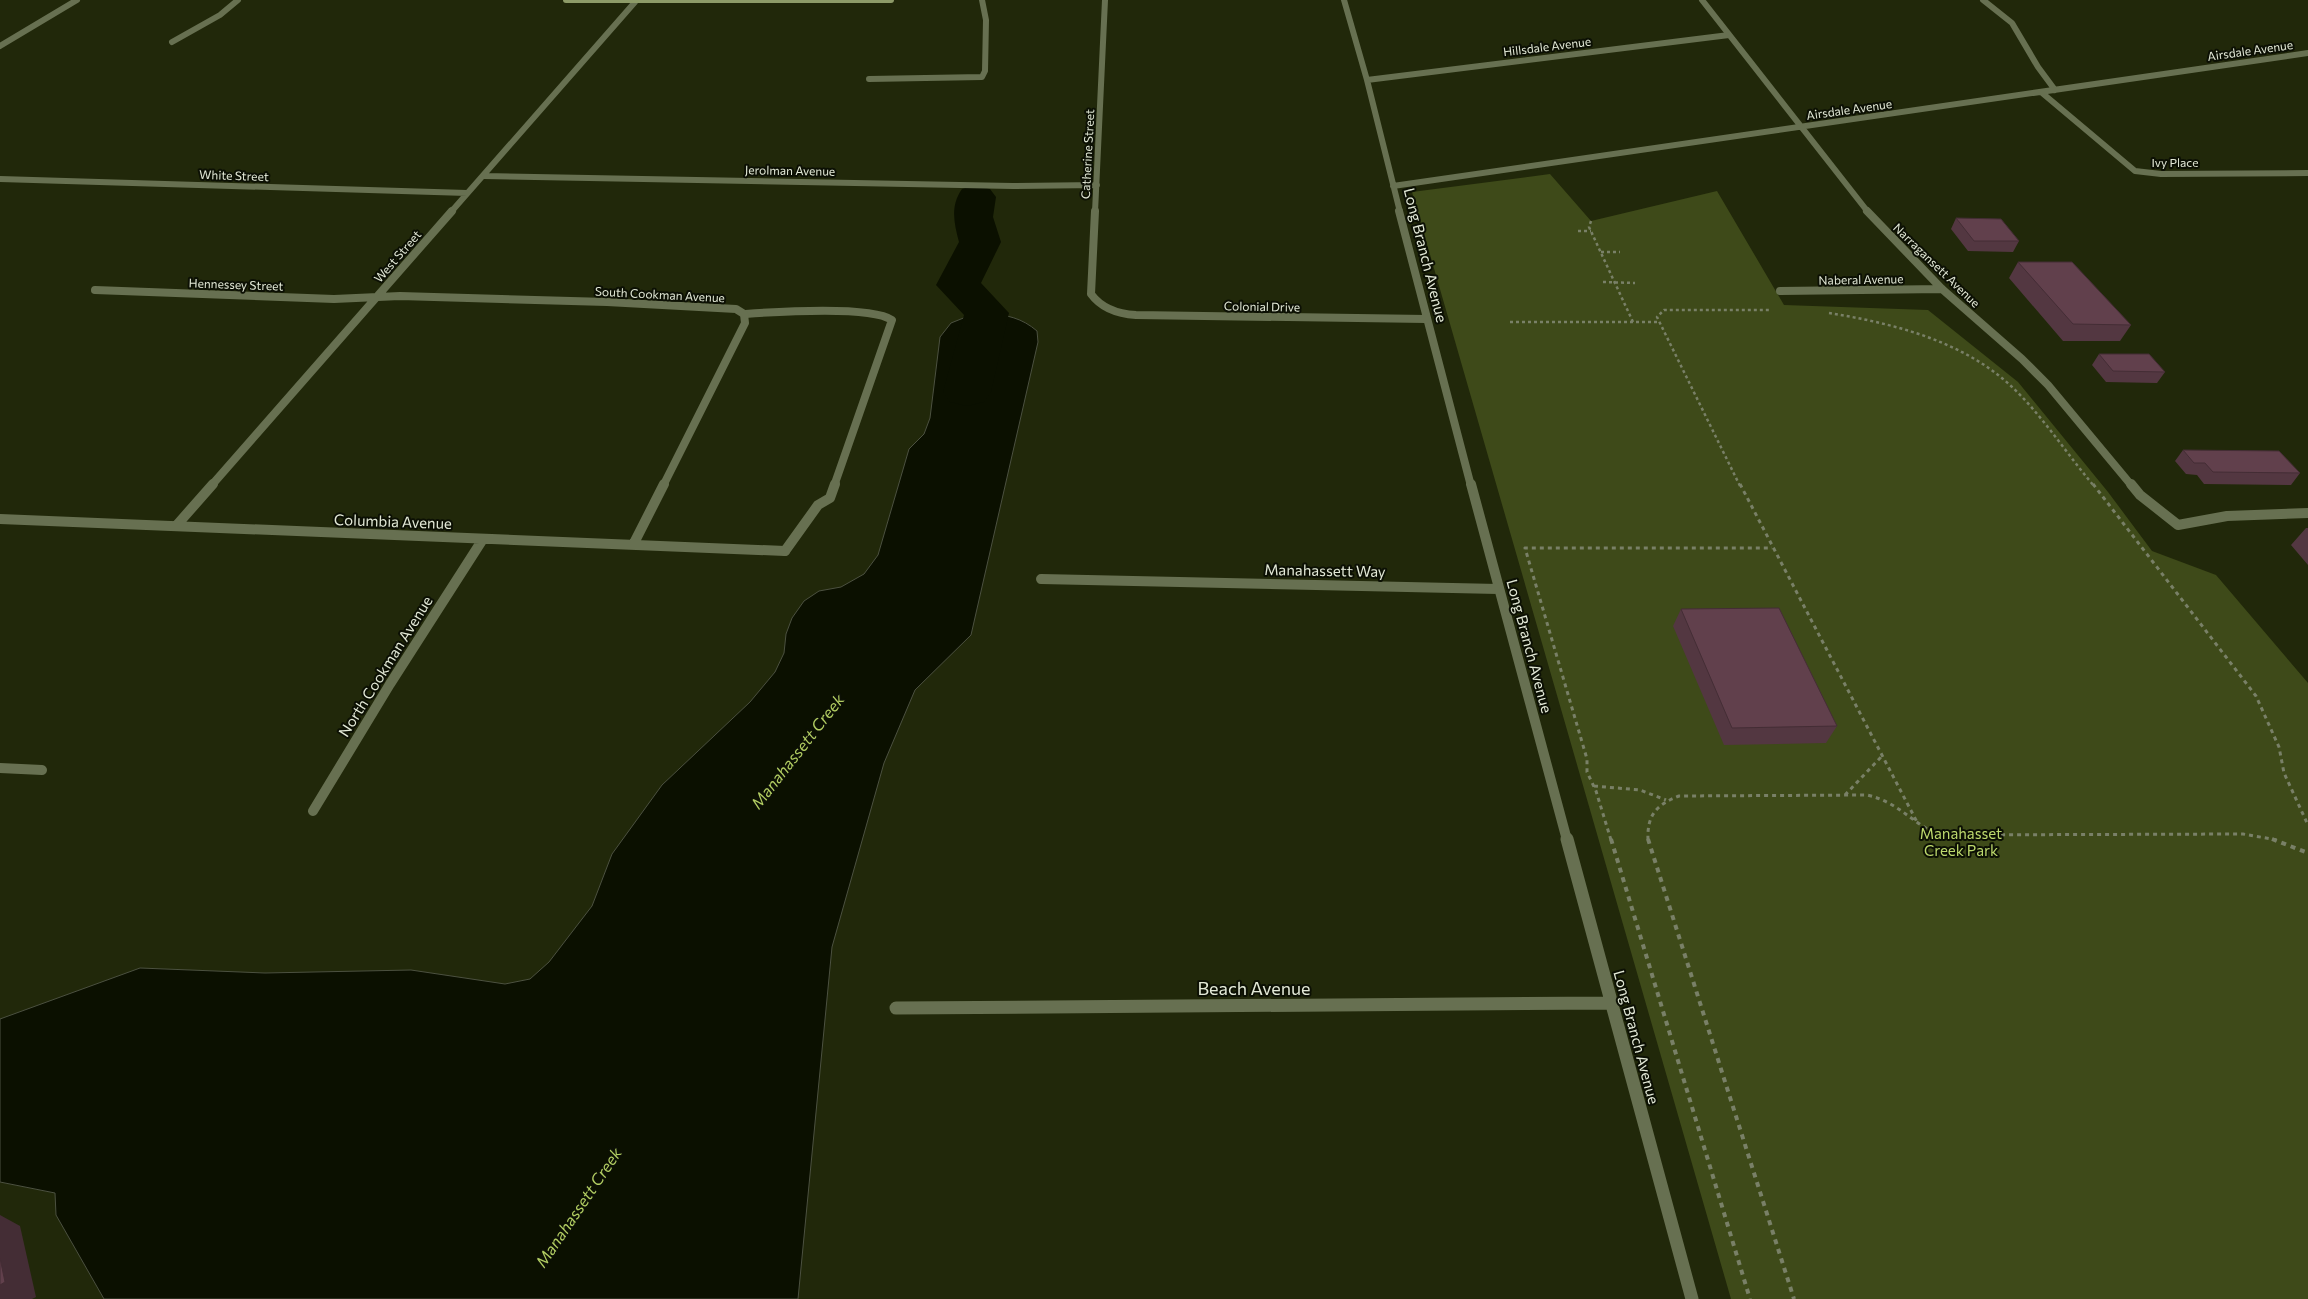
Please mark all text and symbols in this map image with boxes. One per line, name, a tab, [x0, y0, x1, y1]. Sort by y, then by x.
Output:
street label: Hillsdale Avenue	[1502, 34, 1592, 58]
street label: Airsdale Avenue	[2206, 37, 2294, 63]
street label: Airsdale Avenue	[1805, 96, 1893, 122]
street label: Catherine Street	[1078, 109, 1096, 199]
street label: Ivy Place	[2151, 155, 2199, 169]
street label: Jerolman Avenue	[745, 162, 835, 179]
street label: White Street	[199, 167, 269, 183]
street label: Long Branch Avenue	[1401, 186, 1451, 324]
street label: Narragansett Avenue	[1891, 220, 1983, 310]
street label: West Street	[371, 227, 423, 285]
street label: Naberal Avenue	[1818, 271, 1904, 287]
street label: Hennessey Street	[188, 275, 284, 293]
street label: South Cookman Avenue	[595, 284, 725, 304]
street label: Colonial Drive	[1224, 298, 1300, 314]
street label: Columbia Avenue	[334, 510, 452, 532]
street label: Manahassett Way	[1264, 560, 1386, 580]
street label: Long Branch Avenue	[1503, 577, 1557, 715]
street label: North Cookman Avenue	[334, 592, 436, 740]
water label: Manahassett Creek	[746, 690, 848, 812]
park label: Manahasset Creek Park	[1920, 824, 2002, 859]
street label: Long Branch Avenue	[1610, 968, 1664, 1106]
street label: Beach Avenue	[1197, 977, 1311, 999]
water label: Manahassett Creek	[531, 1143, 625, 1270]

